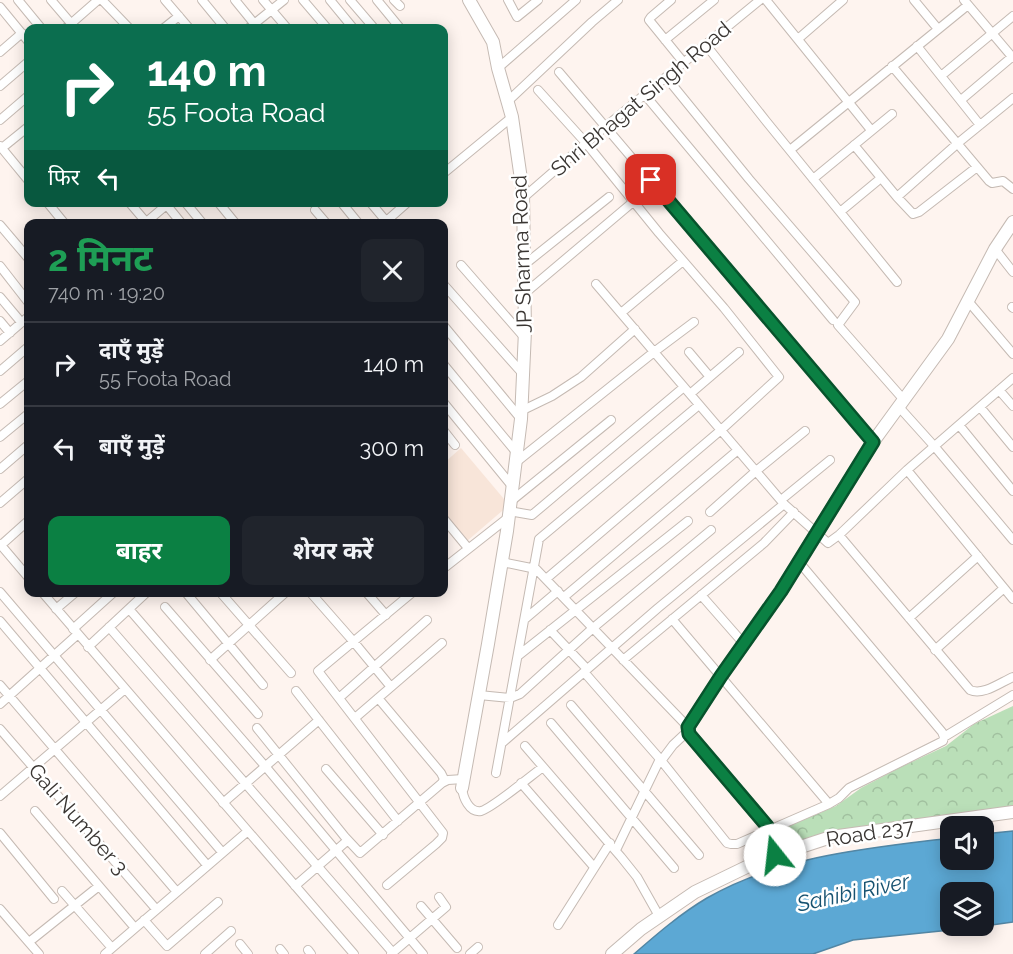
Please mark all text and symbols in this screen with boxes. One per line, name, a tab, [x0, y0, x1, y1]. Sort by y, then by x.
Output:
street label: Shri Bhagat Singh Road	[546, 16, 736, 181]
text: 140 m	[147, 47, 267, 96]
icon: right	[48, 48, 126, 126]
text: 55 Foota Road	[147, 97, 326, 128]
pin	[625, 154, 676, 205]
icon: left	[92, 162, 125, 195]
icon: arrive	[634, 163, 667, 196]
text: फिर	[48, 164, 80, 190]
street label: JP Sharma Road	[506, 175, 537, 334]
text: 2 मिनट	[48, 237, 153, 279]
button: close	[361, 239, 424, 302]
text: 740 m · 19:20	[48, 281, 165, 305]
text: दाएँ मुड़ें	[99, 337, 163, 363]
icon: right	[48, 348, 81, 381]
text: 140 m	[363, 351, 424, 377]
text: 55 Foota Road	[99, 367, 231, 391]
icon: left	[48, 432, 81, 465]
text: बाएँ मुड़ें	[99, 433, 165, 459]
text: 300 m	[359, 435, 424, 461]
button: बाहर	[48, 516, 230, 585]
button: शेयर करें	[242, 516, 424, 585]
street label: Gali Number 3	[23, 758, 133, 879]
street label: Road 237	[824, 813, 917, 852]
map controls	[940, 816, 994, 936]
button: sound	[940, 816, 994, 870]
position arrow	[743, 823, 807, 887]
water label: Sahibi River	[793, 867, 913, 917]
button: layers	[940, 882, 994, 936]

